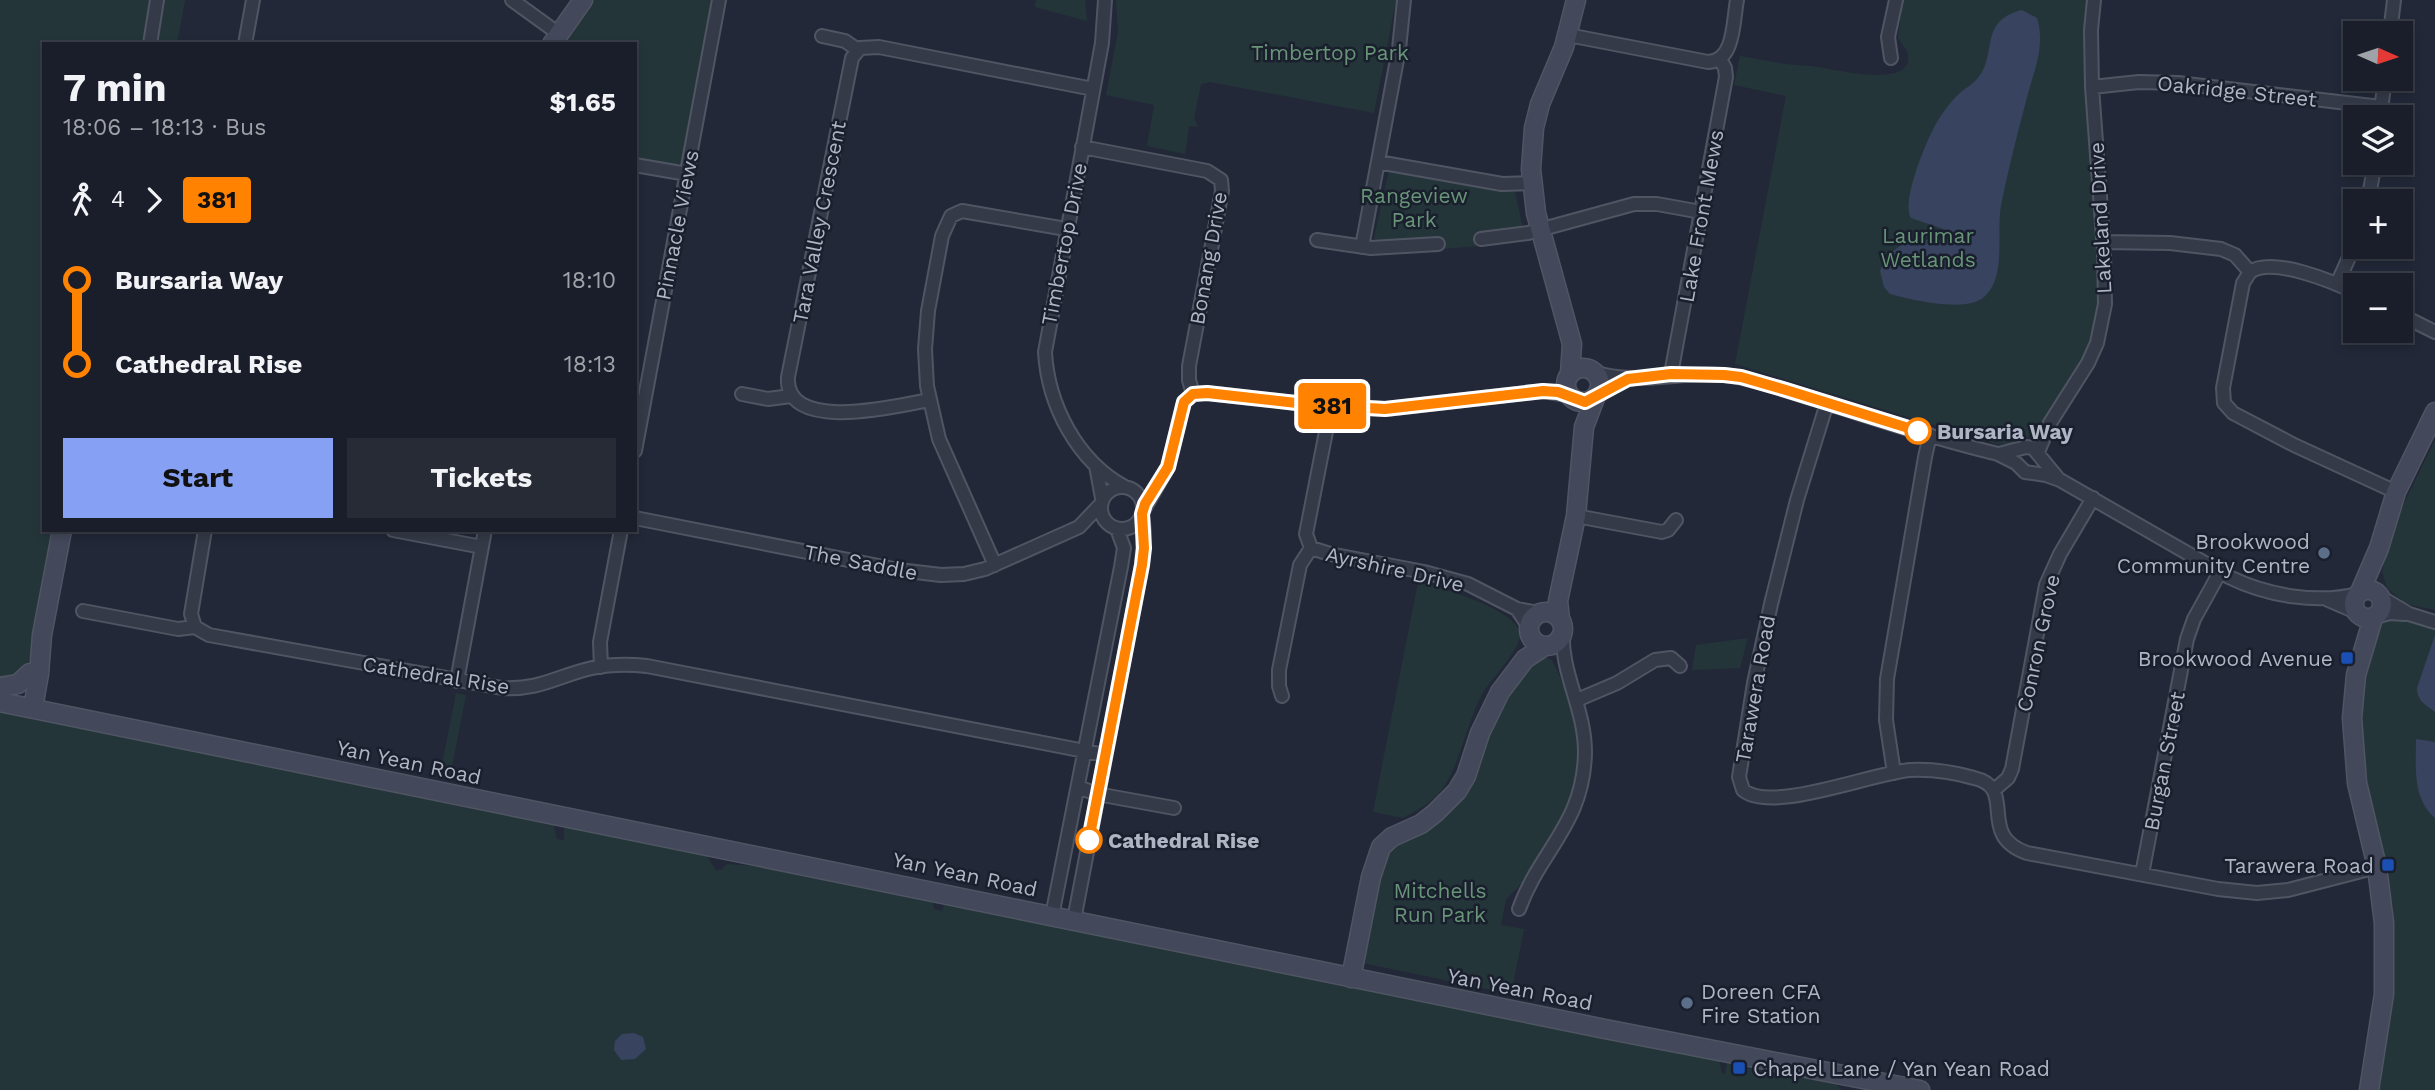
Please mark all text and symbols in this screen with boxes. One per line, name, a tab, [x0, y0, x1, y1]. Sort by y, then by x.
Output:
north arrow	[2343, 21, 2413, 91]
map controls	[2343, 21, 2413, 343]
park label: Timbertop Park	[1251, 40, 1409, 65]
text: 7 min	[63, 66, 166, 110]
street label: Oakridge Street	[2156, 70, 2318, 112]
text: $1.65	[550, 87, 616, 117]
button: layers	[2343, 105, 2413, 175]
text: 18:06 – 18:13 · Bus	[63, 114, 266, 141]
street label: Tara Valley Crescent	[787, 118, 851, 326]
street label: Lake Front Mews	[1674, 128, 1728, 304]
street label: Lakeland Drive	[2084, 141, 2116, 295]
street label: Pinnacle Views	[650, 148, 704, 302]
street label: Timbertop Drive	[1036, 161, 1092, 327]
icon: walk	[63, 181, 101, 219]
icon: forward	[135, 181, 173, 219]
park label: Rangeview Park	[1360, 183, 1468, 232]
text: 4	[111, 186, 125, 213]
text: 381	[197, 186, 237, 214]
street label: Bonang Drive	[1184, 189, 1232, 327]
button: +	[2343, 189, 2413, 259]
park label: Laurimar Wetlands	[1880, 223, 1976, 272]
text: Bursaria Way	[115, 265, 283, 295]
text: 18:10	[563, 267, 616, 294]
button: −	[2343, 273, 2413, 343]
text: Cathedral Rise	[115, 349, 302, 379]
text: 18:13	[564, 351, 616, 378]
line badge: 381	[1292, 383, 1372, 429]
text: 381	[1312, 392, 1352, 420]
marker: Bursaria Way	[1905, 418, 1931, 444]
place label: Bursaria Way	[1937, 419, 2073, 444]
button: Start	[63, 438, 333, 518]
button: Tickets	[347, 438, 616, 518]
place label: Brookwood Community Centre	[2117, 529, 2310, 578]
street label: The Saddle	[802, 539, 920, 585]
street label: Ayrshire Drive	[1323, 541, 1467, 597]
marker: Brookwood Community Centre	[2316, 545, 2332, 561]
street label: Conron Grove	[2011, 572, 2065, 714]
street label: Tarawera Road	[1730, 613, 1780, 765]
place label: Brookwood Avenue	[2138, 646, 2333, 671]
marker: Brookwood Avenue	[2339, 650, 2355, 666]
street label: Cathedral Rise	[361, 651, 511, 699]
street label: Burgan Street	[2138, 689, 2190, 833]
street label: Yan Yean Road	[334, 734, 484, 790]
marker: Cathedral Rise	[1076, 827, 1102, 853]
place label: Cathedral Rise	[1108, 828, 1259, 853]
street label: Yan Yean Road	[890, 846, 1040, 902]
place label: Tarawera Road	[2224, 853, 2374, 878]
marker: Tarawera Road	[2380, 857, 2396, 873]
park label: Mitchells Run Park	[1393, 878, 1487, 927]
street label: Yan Yean Road	[1445, 963, 1595, 1015]
place label: Doreen CFA Fire Station	[1701, 979, 1821, 1028]
marker: Doreen CFA Fire Station	[1679, 995, 1695, 1011]
place label: Chapel Lane / Yan Yean Road	[1753, 1056, 2050, 1081]
marker: Chapel Lane / Yan Yean Road	[1731, 1060, 1747, 1076]

